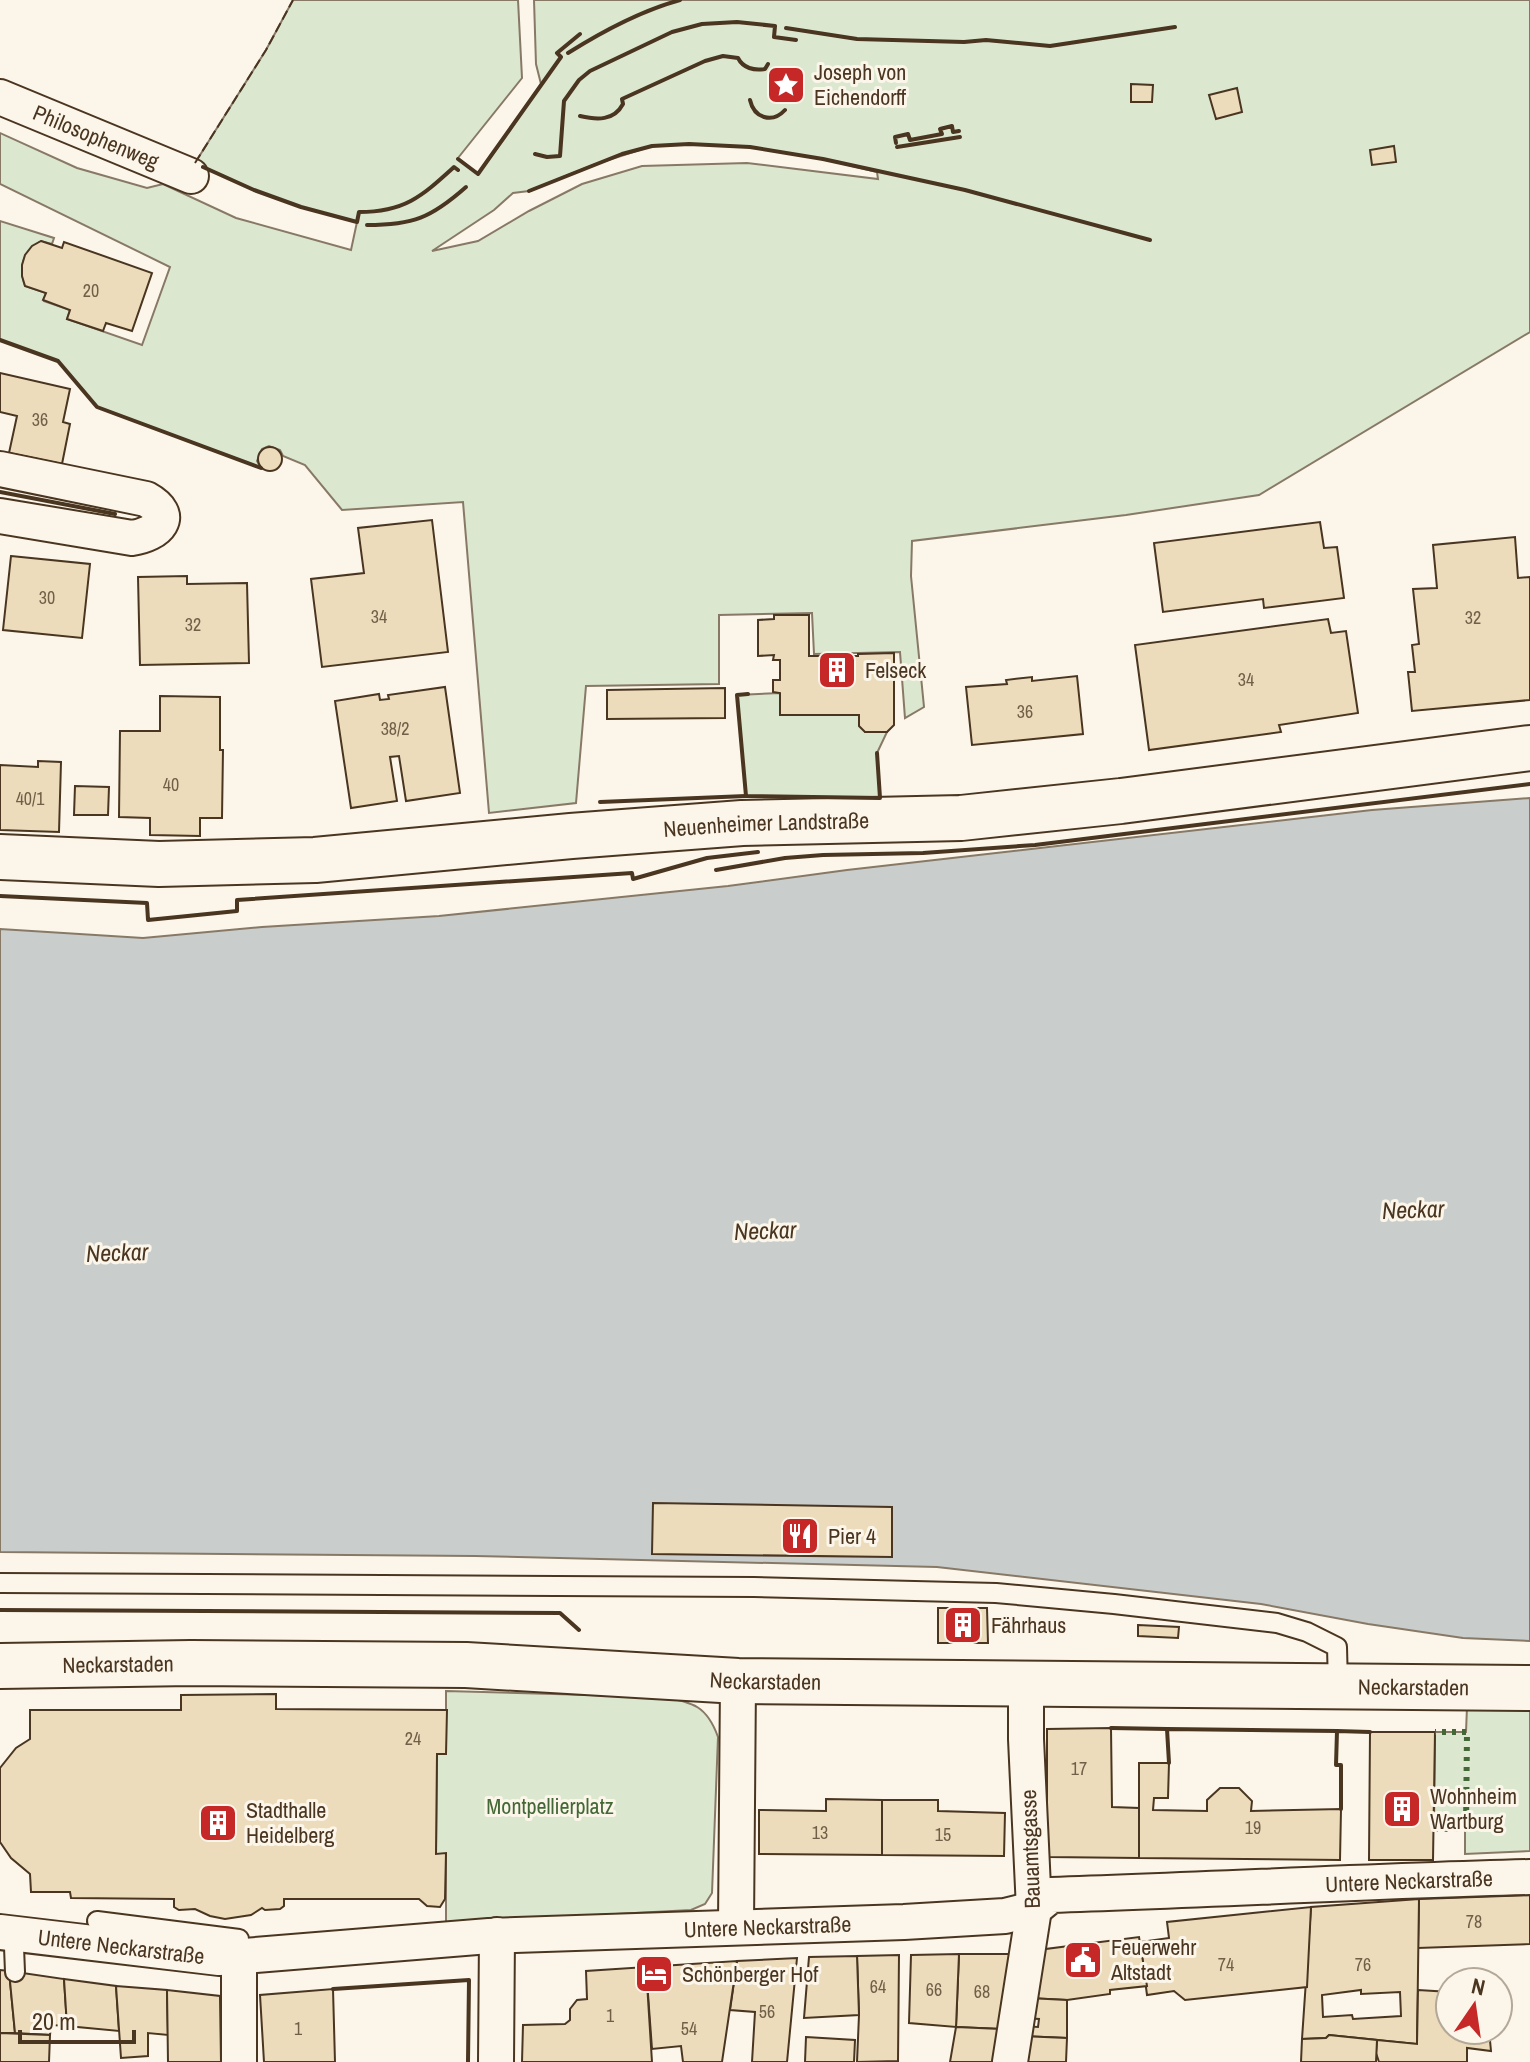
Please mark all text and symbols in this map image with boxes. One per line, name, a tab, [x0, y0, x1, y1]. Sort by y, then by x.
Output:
place label: Joseph von Eichendorff	[814, 57, 906, 112]
place icon: Joseph von Eichendorff	[765, 64, 807, 106]
street label: Philosophenweg	[29, 97, 164, 176]
house number: 20	[83, 278, 99, 303]
house number: 36	[32, 407, 48, 432]
house number: 30	[39, 585, 55, 610]
house number: 34	[371, 604, 387, 629]
house number: 32	[1465, 605, 1481, 630]
house number: 32	[185, 612, 201, 637]
building icon: Felseck	[816, 649, 858, 691]
place label: Felseck	[865, 655, 927, 685]
house number: 34	[1238, 667, 1254, 692]
house number: 36	[1017, 699, 1033, 724]
house number: 38/2	[381, 716, 409, 741]
house number: 40	[163, 772, 179, 797]
house number: 40/1	[16, 786, 45, 811]
street label: Neuenheimer Landstraße	[662, 805, 869, 844]
water label: Neckar	[1381, 1192, 1446, 1226]
water label: Neckar	[733, 1213, 798, 1247]
water label: Neckar	[85, 1235, 150, 1269]
restaurant icon: Pier 4	[779, 1515, 821, 1557]
place label: Pier 4	[828, 1521, 876, 1551]
building icon: Fährhaus	[942, 1604, 984, 1646]
place label: Fährhaus	[991, 1610, 1066, 1640]
street label: Neckarstaden	[62, 1648, 174, 1680]
street label: Neckarstaden	[709, 1664, 821, 1697]
street label: Neckarstaden	[1358, 1671, 1469, 1702]
house number: 24	[405, 1726, 421, 1751]
house number: 17	[1071, 1756, 1087, 1781]
place label: Wohnheim Wartburg	[1430, 1781, 1517, 1836]
building icon: Wohnheim Wartburg	[1381, 1788, 1423, 1830]
street label: Bauamtsgasse	[1013, 1789, 1047, 1909]
park label: Montpellierplatz	[486, 1791, 614, 1821]
place label: Stadthalle Heidelberg	[246, 1795, 334, 1850]
building icon: Stadthalle Heidelberg	[197, 1802, 239, 1844]
house number: 19	[1245, 1815, 1261, 1840]
house number: 13	[812, 1820, 828, 1845]
house number: 15	[935, 1822, 951, 1847]
street label: Untere Neckarstraße	[1325, 1863, 1493, 1899]
street label: Untere Neckarstraße	[683, 1909, 852, 1944]
house number: 78	[1466, 1909, 1482, 1934]
street label: Untere Neckarstraße	[36, 1922, 206, 1971]
place label: Feuerwehr Altstadt	[1110, 1932, 1196, 1987]
public building icon: Feuerwehr Altstadt	[1062, 1939, 1104, 1981]
house number: 74	[1218, 1952, 1234, 1977]
house number: 76	[1355, 1952, 1371, 1977]
hotel icon: Schönberger Hof	[633, 1953, 675, 1995]
place label: Schönberger Hof	[682, 1959, 819, 1989]
north arrow	[1434, 1966, 1514, 2046]
text: N	[1469, 1970, 1488, 2003]
house number: 64	[870, 1974, 886, 1999]
house number: 66	[926, 1977, 942, 2002]
house number: 68	[974, 1979, 990, 2004]
scale bar	[20, 1994, 134, 2044]
house number: 56	[759, 1999, 775, 2024]
house number: 1	[606, 2003, 615, 2028]
text: 20 m	[32, 2005, 76, 2037]
house number: 1	[294, 2016, 303, 2041]
house number: 54	[681, 2016, 697, 2041]

